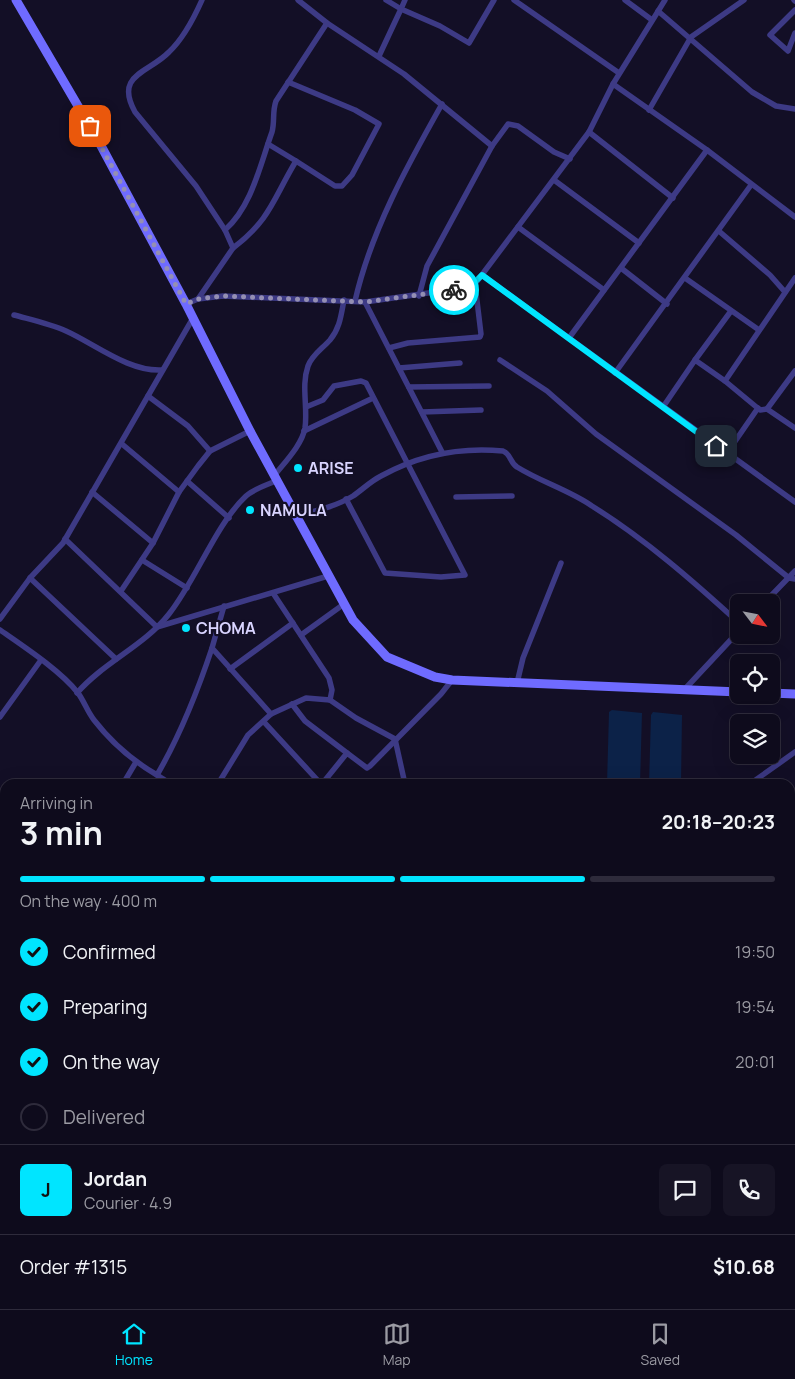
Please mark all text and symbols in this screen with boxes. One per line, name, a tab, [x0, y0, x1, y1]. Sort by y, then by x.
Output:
pin	[69, 105, 111, 147]
icon: bag	[76, 112, 104, 140]
courier	[429, 265, 479, 315]
icon: bike	[440, 276, 468, 304]
pin	[695, 425, 737, 467]
icon: home	[702, 432, 730, 460]
place label: ARISE	[308, 457, 354, 479]
marker: ARISE	[292, 462, 304, 474]
place label: NAMULA	[260, 499, 327, 521]
marker: NAMULA	[244, 504, 256, 516]
north arrow	[730, 594, 780, 644]
map controls	[730, 594, 780, 764]
place label: CHOMA	[196, 617, 256, 639]
marker: CHOMA	[180, 622, 192, 634]
button: locate	[730, 654, 780, 704]
button: layers	[730, 714, 780, 764]
text: Arriving in	[20, 792, 93, 814]
text: 20:18–20:23	[662, 809, 775, 835]
text: 3 min	[20, 811, 103, 855]
text: On the way · 400 m	[20, 890, 157, 912]
icon: check	[20, 938, 48, 966]
text: Confirmed	[63, 939, 156, 965]
text: 19:50	[735, 941, 775, 963]
icon: check	[20, 993, 48, 1021]
text: Preparing	[63, 994, 148, 1020]
text: 19:54	[735, 996, 775, 1018]
icon: check	[20, 1048, 48, 1076]
text: On the way	[63, 1049, 160, 1075]
text: 20:01	[735, 1051, 775, 1073]
text: Delivered	[63, 1104, 145, 1130]
button: chat	[659, 1164, 711, 1216]
button: phone	[723, 1164, 775, 1216]
text: Jordan	[84, 1166, 147, 1192]
text: J	[41, 1177, 51, 1203]
text: Courier · 4.9	[84, 1192, 172, 1214]
text: Order #1315	[20, 1254, 127, 1280]
text: $10.68	[713, 1254, 775, 1280]
tab: Home	[115, 1320, 153, 1369]
tab: Map	[383, 1320, 411, 1369]
tab: Saved	[641, 1320, 680, 1369]

